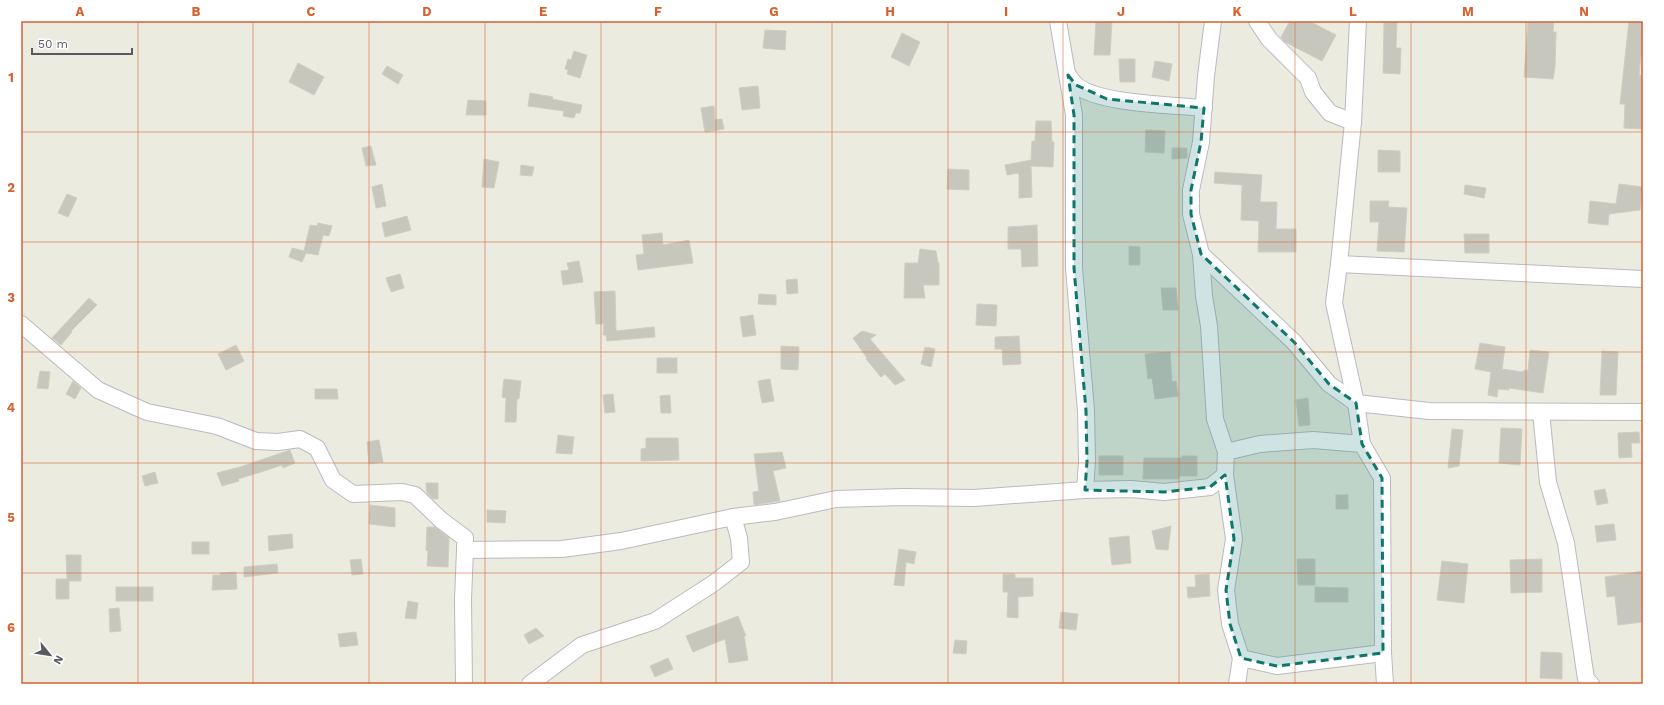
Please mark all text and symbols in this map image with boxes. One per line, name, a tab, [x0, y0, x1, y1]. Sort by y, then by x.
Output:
text: A	[76, 4, 85, 19]
text: B	[192, 4, 201, 19]
text: C	[307, 4, 316, 19]
text: D	[422, 4, 432, 19]
text: E	[539, 4, 547, 19]
text: F	[654, 4, 662, 19]
text: G	[769, 4, 779, 19]
text: H	[885, 4, 895, 19]
text: I	[1004, 4, 1008, 19]
text: J	[1117, 4, 1125, 19]
text: K	[1232, 4, 1242, 19]
text: L	[1349, 4, 1357, 19]
text: M	[1462, 4, 1474, 19]
text: N	[1579, 4, 1589, 19]
scale bar	[32, 30, 132, 56]
text: 50 m	[38, 37, 68, 51]
text: 1	[8, 70, 14, 85]
text: 2	[7, 180, 15, 195]
text: 3	[7, 290, 15, 305]
text: 4	[7, 400, 16, 415]
text: 5	[7, 510, 15, 525]
text: 6	[7, 620, 15, 635]
north arrow	[30, 635, 70, 675]
text: N	[51, 653, 66, 667]

